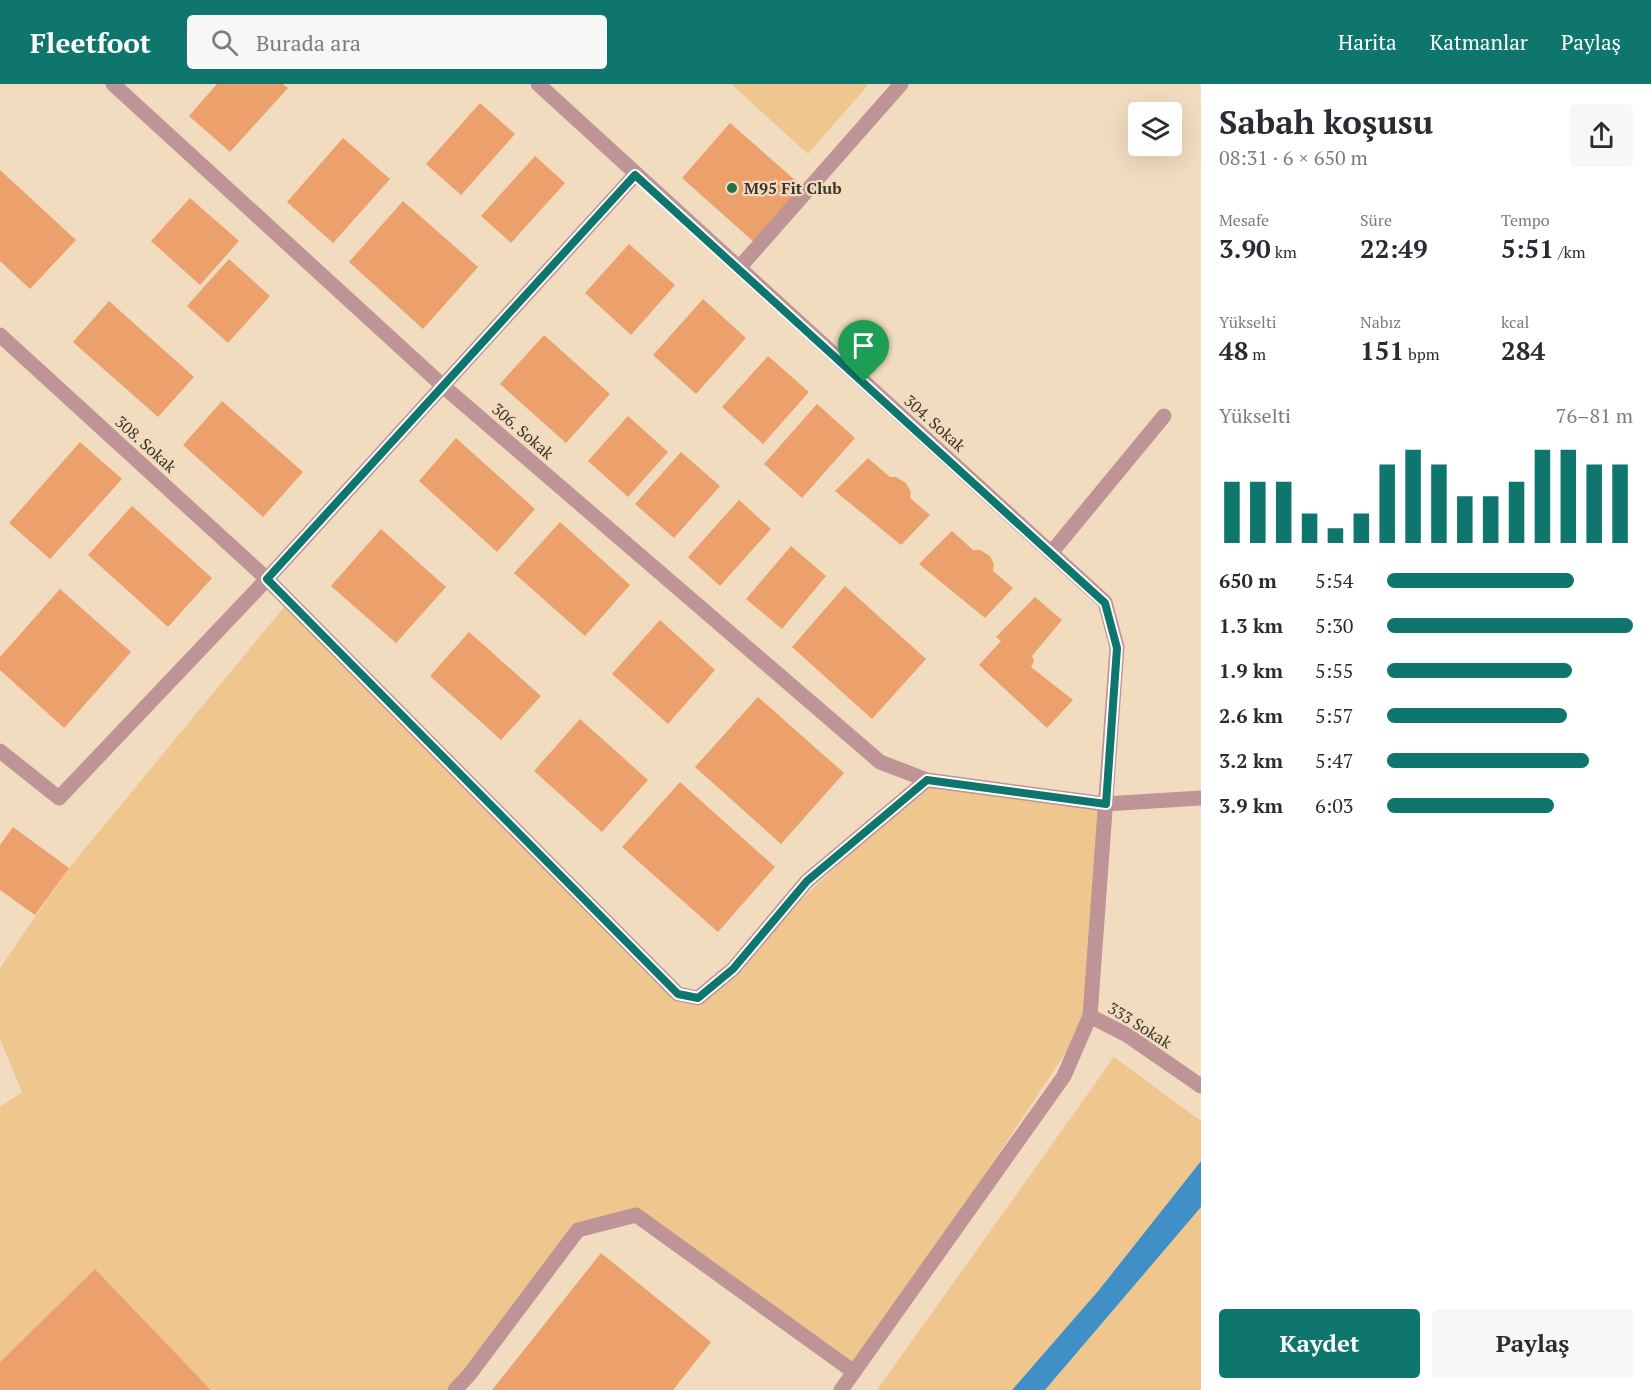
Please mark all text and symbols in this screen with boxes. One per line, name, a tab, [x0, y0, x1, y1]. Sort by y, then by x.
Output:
search box	[187, 15, 607, 69]
text: Fleetfoot	[30, 24, 151, 61]
icon: search	[208, 26, 241, 59]
text: Burada ara	[256, 28, 361, 57]
text: Harita	[1338, 28, 1397, 56]
text: Katmanlar	[1430, 28, 1528, 56]
text: Paylaş	[1561, 28, 1621, 56]
text: Sabah koşusu	[1219, 100, 1433, 143]
map controls	[1128, 102, 1182, 156]
button: layers	[1128, 102, 1182, 156]
button: share	[1570, 104, 1633, 167]
text: 08:31 · 6 × 650 m	[1219, 144, 1368, 171]
place label: M95 Fit Club	[744, 177, 842, 199]
marker: M95 Fit Club	[725, 181, 739, 195]
text: Mesafe	[1219, 209, 1269, 231]
text: Süre	[1360, 209, 1392, 231]
text: Tempo	[1501, 209, 1550, 231]
text: 3.90	[1219, 231, 1271, 265]
text: 22:49	[1360, 231, 1428, 265]
text: 5:51	[1501, 231, 1554, 265]
text: km	[1271, 241, 1297, 263]
text: /km	[1554, 241, 1585, 263]
text: Yükselti	[1219, 311, 1277, 333]
text: Nabız	[1360, 311, 1401, 333]
text: kcal	[1501, 311, 1529, 333]
pin	[838, 320, 889, 382]
icon: arrive	[847, 329, 880, 362]
text: 48	[1219, 333, 1248, 367]
text: 151	[1360, 333, 1404, 367]
text: 284	[1501, 333, 1545, 367]
text: m	[1248, 343, 1266, 365]
text: bpm	[1404, 343, 1440, 365]
street label: 304. Sokak	[900, 390, 971, 457]
street label: 306. Sokak	[487, 398, 559, 464]
text: Yükselti	[1219, 402, 1291, 429]
text: 76–81 m	[1556, 402, 1633, 429]
street label: 308. Sokak	[111, 411, 182, 478]
text: 650 m	[1219, 567, 1277, 594]
text: 5:54	[1315, 567, 1354, 594]
text: 1.3 km	[1219, 612, 1283, 639]
text: 5:30	[1315, 612, 1354, 639]
text: 1.9 km	[1219, 657, 1283, 684]
text: 5:55	[1315, 657, 1354, 684]
text: 2.6 km	[1219, 702, 1283, 729]
text: 5:57	[1315, 702, 1354, 729]
text: 3.2 km	[1219, 747, 1283, 774]
text: 5:47	[1315, 747, 1354, 774]
text: 3.9 km	[1219, 792, 1283, 819]
text: 6:03	[1315, 792, 1354, 819]
street label: 333 Sokak	[1104, 997, 1177, 1054]
button: Kaydet	[1219, 1309, 1420, 1378]
button: Paylaş	[1432, 1309, 1633, 1378]

